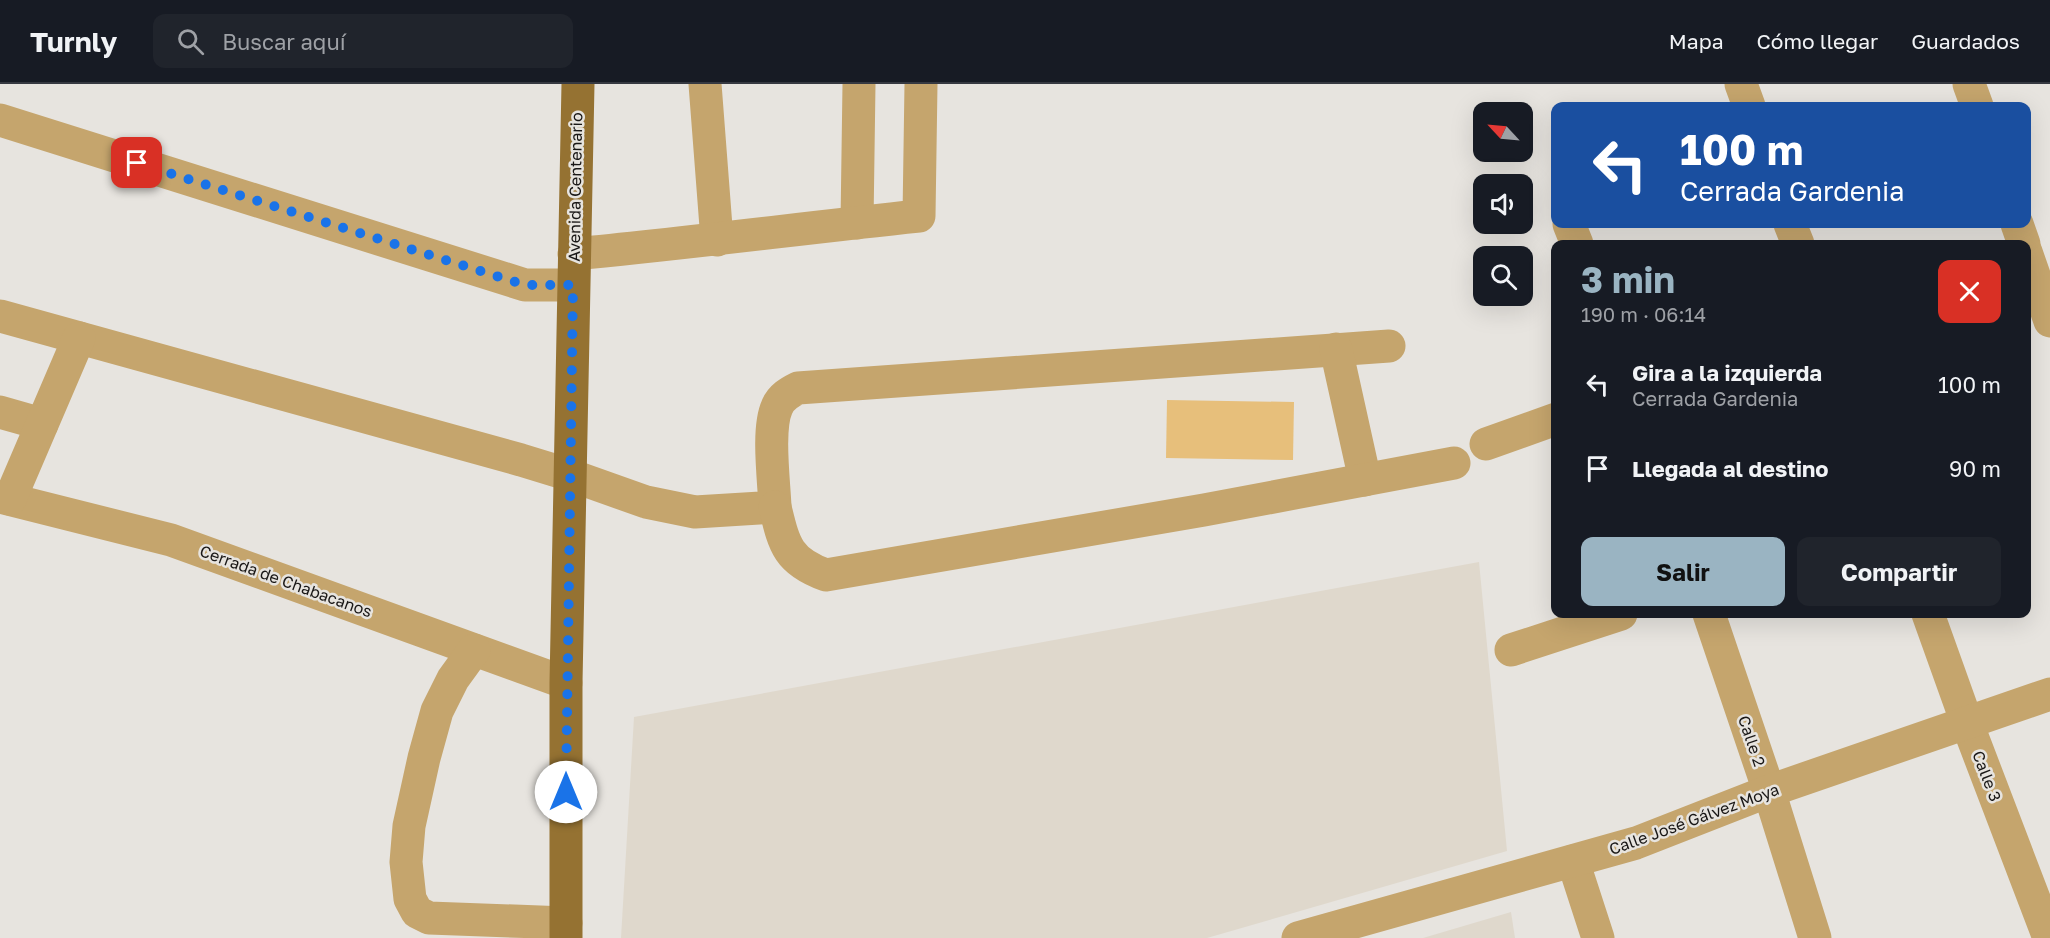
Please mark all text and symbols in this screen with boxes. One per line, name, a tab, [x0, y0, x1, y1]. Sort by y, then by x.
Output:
search box	[153, 14, 573, 68]
text: Turnly	[30, 25, 117, 58]
icon: search	[174, 25, 207, 58]
text: Buscar aquí	[222, 28, 346, 55]
text: Mapa	[1669, 28, 1724, 54]
text: Cómo llegar	[1757, 28, 1878, 54]
text: Guardados	[1911, 28, 2020, 54]
north arrow	[1473, 102, 1533, 162]
map controls	[1473, 102, 1533, 306]
street label: Avenida Centenario	[564, 112, 586, 262]
text: 100 m	[1680, 124, 1803, 174]
icon: left	[1581, 126, 1659, 204]
pin	[111, 137, 162, 188]
icon: arrive	[120, 146, 153, 179]
button: sound	[1473, 174, 1533, 234]
text: Cerrada Gardenia	[1680, 175, 1905, 207]
button: search	[1473, 246, 1533, 306]
text: 3 min	[1581, 258, 1675, 301]
button: close	[1938, 260, 2001, 323]
text: 190 m · 06:14	[1581, 302, 1706, 326]
text: Gira a la izquierda	[1632, 359, 1822, 386]
icon: left	[1581, 368, 1614, 401]
text: 100 m	[1938, 371, 2001, 398]
text: Cerrada Gardenia	[1632, 386, 1798, 410]
icon: arrive	[1581, 452, 1614, 485]
text: Llegada al destino	[1632, 455, 1829, 482]
text: 90 m	[1949, 455, 2001, 482]
button: Salir	[1581, 537, 1785, 606]
button: Compartir	[1797, 537, 2001, 606]
street label: Cerrada de Chabacanos	[197, 541, 375, 621]
street label: Calle 2	[1734, 713, 1770, 769]
street label: Calle 3	[1968, 748, 2006, 804]
position arrow	[534, 760, 598, 824]
street label: Calle José Gálvez Moya	[1606, 779, 1782, 859]

